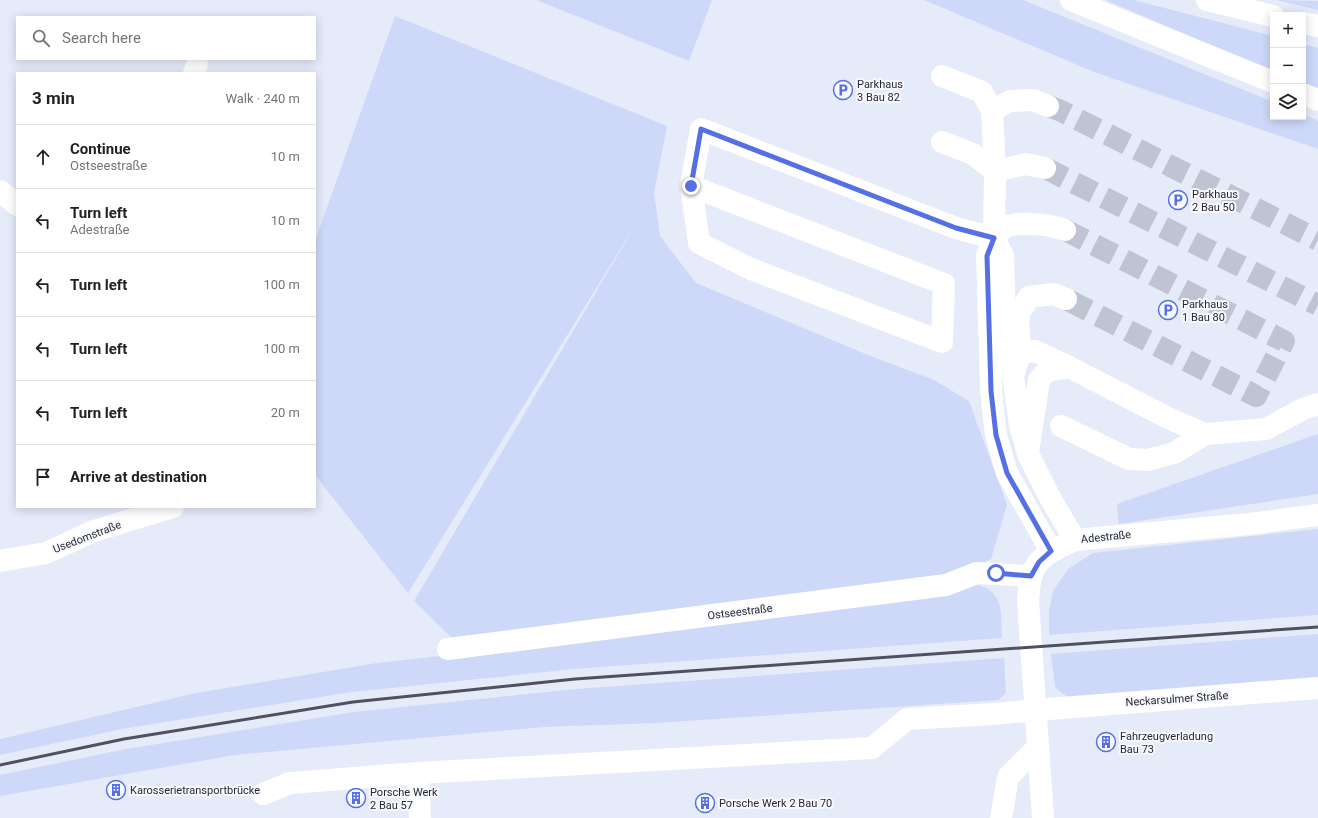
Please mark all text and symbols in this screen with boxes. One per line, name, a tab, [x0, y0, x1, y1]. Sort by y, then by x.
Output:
map controls	[1270, 12, 1306, 120]
button: +	[1270, 12, 1306, 48]
search box	[16, 16, 316, 60]
icon: search	[30, 27, 52, 49]
text: Search here	[62, 29, 141, 47]
button: −	[1270, 48, 1306, 84]
place label: Parkhaus 3 Bau 82	[857, 78, 903, 104]
parking icon: Parkhaus 3 Bau 82	[832, 79, 854, 101]
button: layers	[1270, 84, 1306, 120]
text: 3 min	[32, 88, 75, 108]
text: Walk · 240 m	[225, 91, 300, 106]
text: Continue	[70, 140, 131, 158]
icon: ahead	[32, 146, 54, 168]
text: 10 m	[271, 149, 300, 164]
text: Ostseestraße	[70, 158, 147, 173]
route end	[682, 177, 700, 195]
place label: Parkhaus 2 Bau 50	[1192, 188, 1238, 214]
parking icon: Parkhaus 2 Bau 50	[1167, 189, 1189, 211]
text: Turn left	[70, 204, 127, 222]
icon: left	[32, 210, 54, 232]
text: 10 m	[271, 213, 300, 228]
text: Adestraße	[70, 222, 130, 237]
icon: left	[32, 274, 54, 296]
text: Turn left	[70, 276, 127, 294]
text: 100 m	[263, 277, 300, 292]
place label: Parkhaus 1 Bau 80	[1182, 298, 1228, 324]
parking icon: Parkhaus 1 Bau 80	[1157, 299, 1179, 321]
icon: left	[32, 338, 54, 360]
text: Turn left	[70, 340, 127, 358]
text: 100 m	[263, 341, 300, 356]
icon: left	[32, 402, 54, 424]
text: Turn left	[70, 404, 127, 422]
text: 20 m	[271, 405, 300, 420]
icon: arrive	[32, 466, 54, 488]
text: Arrive at destination	[70, 468, 207, 486]
street label: Usedomstraße	[51, 518, 123, 556]
street label: Adestraße	[1080, 528, 1132, 546]
route start	[987, 564, 1005, 582]
street label: Ostseestraße	[707, 602, 773, 622]
street label: Neckarsulmer Straße	[1125, 689, 1229, 709]
place label: Fahrzeugverladung Bau 73	[1120, 730, 1213, 756]
building icon: Fahrzeugverladung Bau 73	[1095, 731, 1117, 753]
building icon: Karosserietransportbrücke	[105, 779, 127, 801]
place label: Karosserietransportbrücke	[130, 784, 260, 797]
place label: Porsche Werk 2 Bau 57	[370, 786, 438, 812]
building icon: Porsche Werk 2 Bau 57	[345, 787, 367, 809]
building icon: Porsche Werk 2 Bau 70	[694, 792, 716, 814]
place label: Porsche Werk 2 Bau 70	[719, 797, 832, 810]

